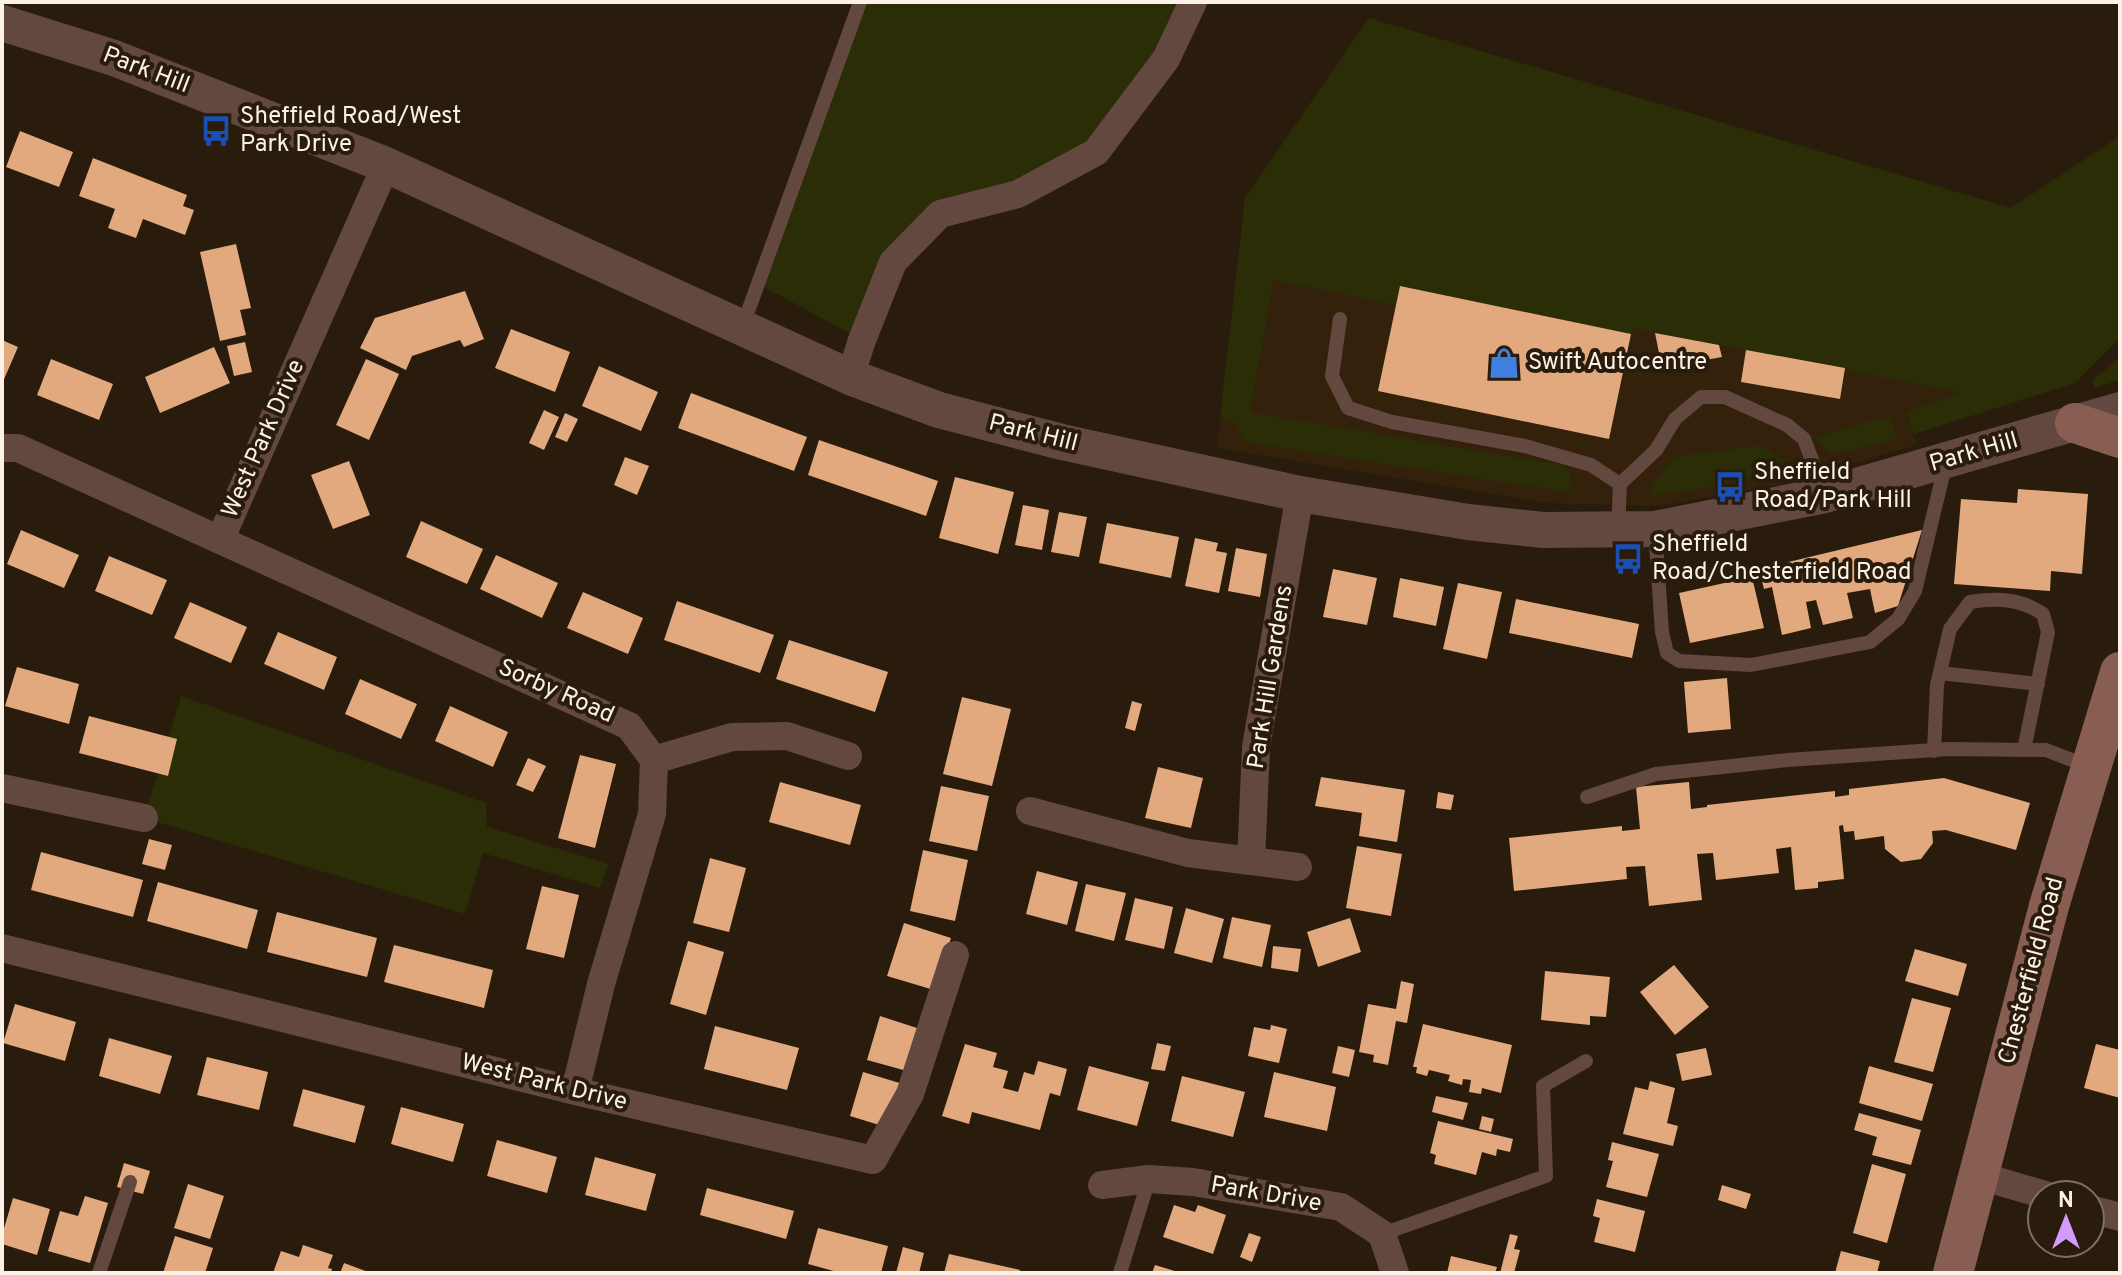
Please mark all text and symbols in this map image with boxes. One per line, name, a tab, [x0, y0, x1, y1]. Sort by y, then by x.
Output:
street label: Park Hill	[98, 41, 194, 101]
place label: Sheffield Road/West Park Drive	[240, 102, 461, 160]
bus stop icon: Sheffield Road/West Park Drive	[199, 114, 233, 148]
shop icon: Swift Autocentre	[1487, 346, 1521, 380]
place label: Swift Autocentre	[1528, 348, 1707, 378]
street label: West Park Drive	[216, 355, 312, 523]
street label: Park Hill	[985, 408, 1081, 460]
street label: Park Hill	[1926, 426, 2022, 480]
place label: Sheffield Road/Park Hill	[1754, 458, 1912, 516]
bus stop icon: Sheffield Road/Park Hill	[1713, 470, 1747, 504]
place label: Sheffield Road/Chesterfield Road	[1652, 530, 1911, 588]
bus stop icon: Sheffield Road/Chesterfield Road	[1611, 542, 1645, 576]
street label: Park Hill Gardens	[1242, 583, 1300, 771]
street label: Sorby Road	[493, 653, 619, 731]
street label: Chesterfield Road	[1993, 874, 2071, 1068]
street label: West Park Drive	[458, 1048, 630, 1118]
street label: Park Drive	[1208, 1170, 1324, 1220]
north arrow	[2026, 1179, 2106, 1259]
text: N	[2058, 1188, 2074, 1215]

